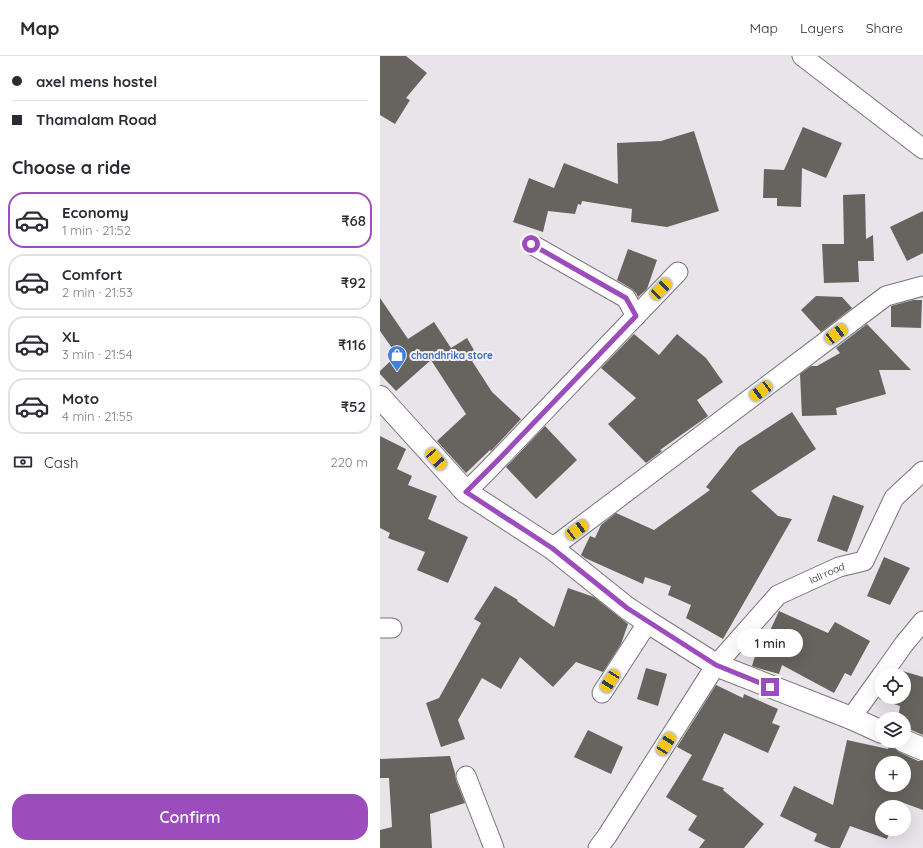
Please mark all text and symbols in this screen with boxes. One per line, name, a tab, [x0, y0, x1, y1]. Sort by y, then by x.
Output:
text: Map	[20, 16, 59, 40]
text: Map	[749, 19, 778, 37]
text: Layers	[800, 19, 844, 37]
text: Share	[866, 19, 903, 37]
text: axel mens hostel	[36, 72, 157, 91]
text: Thamalam Road	[36, 110, 157, 129]
text: Choose a ride	[12, 156, 131, 179]
icon: car	[14, 202, 50, 238]
text: Economy	[62, 203, 129, 222]
text: ₹68	[341, 211, 366, 230]
text: 1 min · 21:52	[62, 222, 131, 238]
route start	[522, 235, 540, 253]
icon: car	[14, 264, 50, 300]
text: Comfort	[62, 265, 123, 284]
text: ₹92	[341, 273, 366, 292]
car	[648, 276, 674, 302]
text: 2 min · 21:53	[62, 284, 133, 300]
car	[823, 322, 849, 346]
icon: car	[14, 326, 50, 362]
text: XL	[62, 327, 80, 346]
text: ₹116	[338, 335, 366, 354]
shop icon: chandhrika store	[386, 344, 408, 372]
text: 3 min · 21:54	[62, 346, 133, 362]
place label: chandhrika store	[411, 349, 493, 362]
car	[748, 379, 774, 403]
icon: car	[14, 388, 50, 424]
text: Moto	[62, 389, 99, 408]
text: ₹52	[341, 397, 366, 416]
text: 4 min · 21:55	[62, 408, 133, 424]
car	[424, 446, 448, 472]
icon: cash	[12, 451, 34, 473]
text: Cash	[44, 453, 78, 472]
text: 220 m	[330, 454, 368, 470]
car	[564, 518, 590, 542]
street label: lali road	[807, 560, 846, 587]
callout: 1 min	[737, 629, 803, 657]
text: 1 min	[754, 635, 786, 651]
car	[598, 668, 622, 694]
map controls	[875, 668, 911, 836]
button: locate	[875, 668, 911, 704]
route end	[761, 678, 779, 696]
button: layers	[875, 712, 911, 748]
car	[655, 731, 677, 757]
button: +	[875, 756, 911, 792]
button: Confirm	[12, 794, 368, 840]
button: −	[875, 800, 911, 836]

